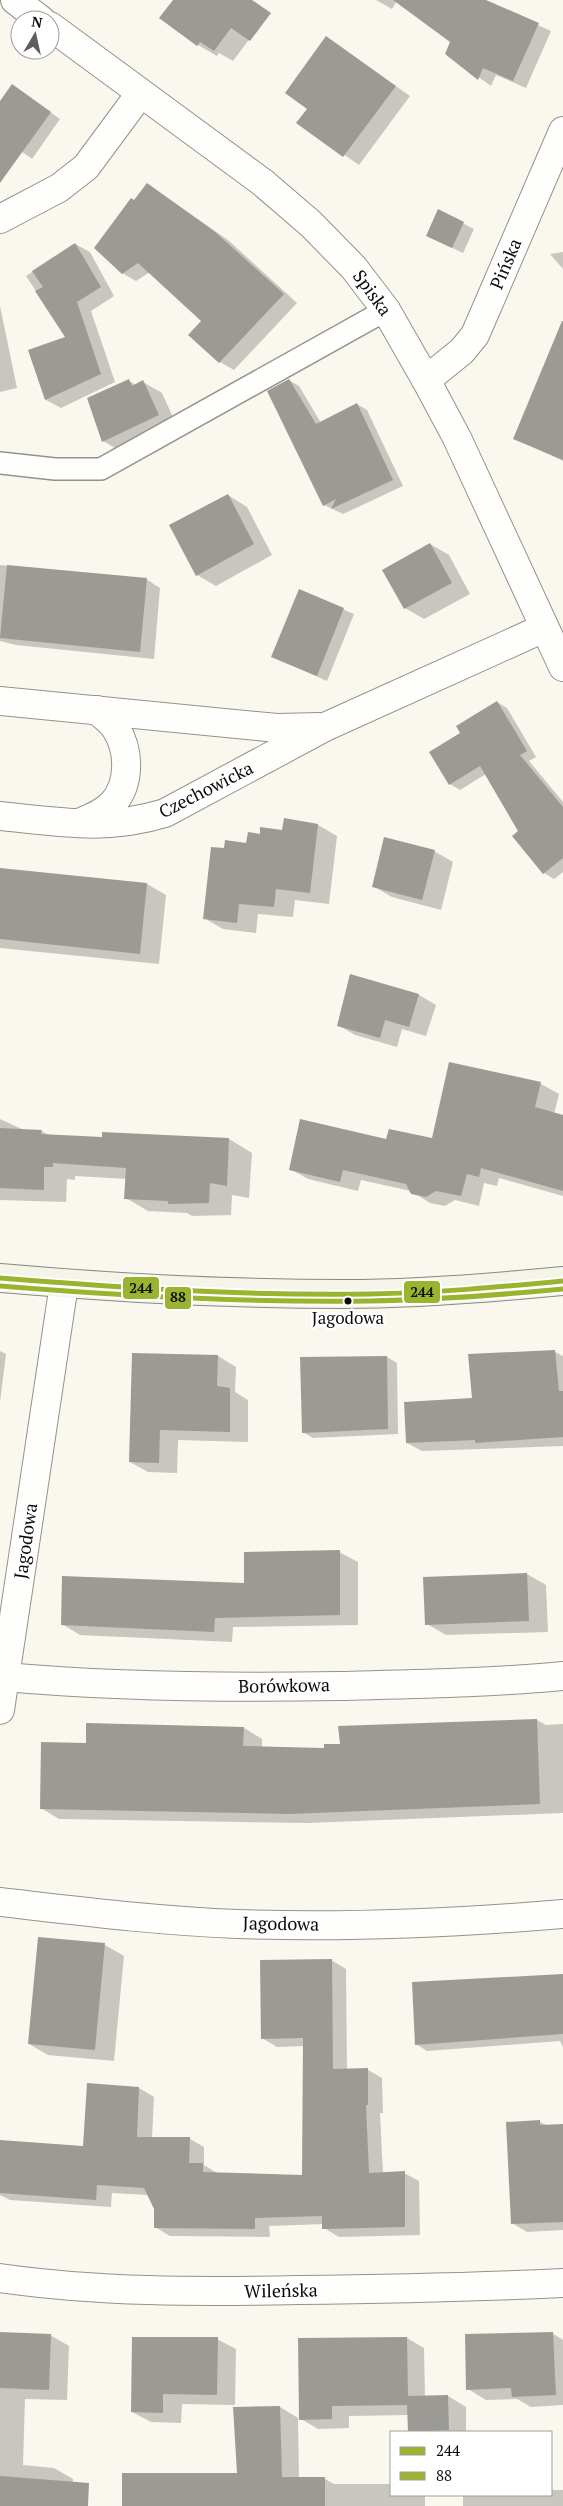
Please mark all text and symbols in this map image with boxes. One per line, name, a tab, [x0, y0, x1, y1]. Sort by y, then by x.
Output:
north arrow	[10, 10, 60, 60]
text: N	[30, 11, 44, 32]
street label: Pińska	[484, 235, 526, 293]
street label: Spiska	[348, 265, 398, 320]
street label: Czechowicka	[154, 755, 257, 823]
line badge: 244	[122, 1276, 160, 1300]
text: 244	[129, 1278, 153, 1297]
line badge: 244	[403, 1280, 441, 1304]
text: 244	[410, 1282, 434, 1301]
line badge: 88	[164, 1286, 192, 1310]
text: 88	[170, 1287, 186, 1306]
marker: Jagodowa	[343, 1296, 353, 1306]
place label: Jagodowa	[312, 1306, 385, 1329]
street label: Jagodowa	[8, 1501, 42, 1580]
street label: Borówkowa	[238, 1672, 330, 1698]
street label: Jagodowa	[243, 1910, 320, 1936]
street label: Wileńska	[244, 2277, 318, 2303]
legend	[390, 2431, 553, 2496]
text: 244	[436, 2440, 460, 2460]
text: 88	[436, 2465, 452, 2485]

